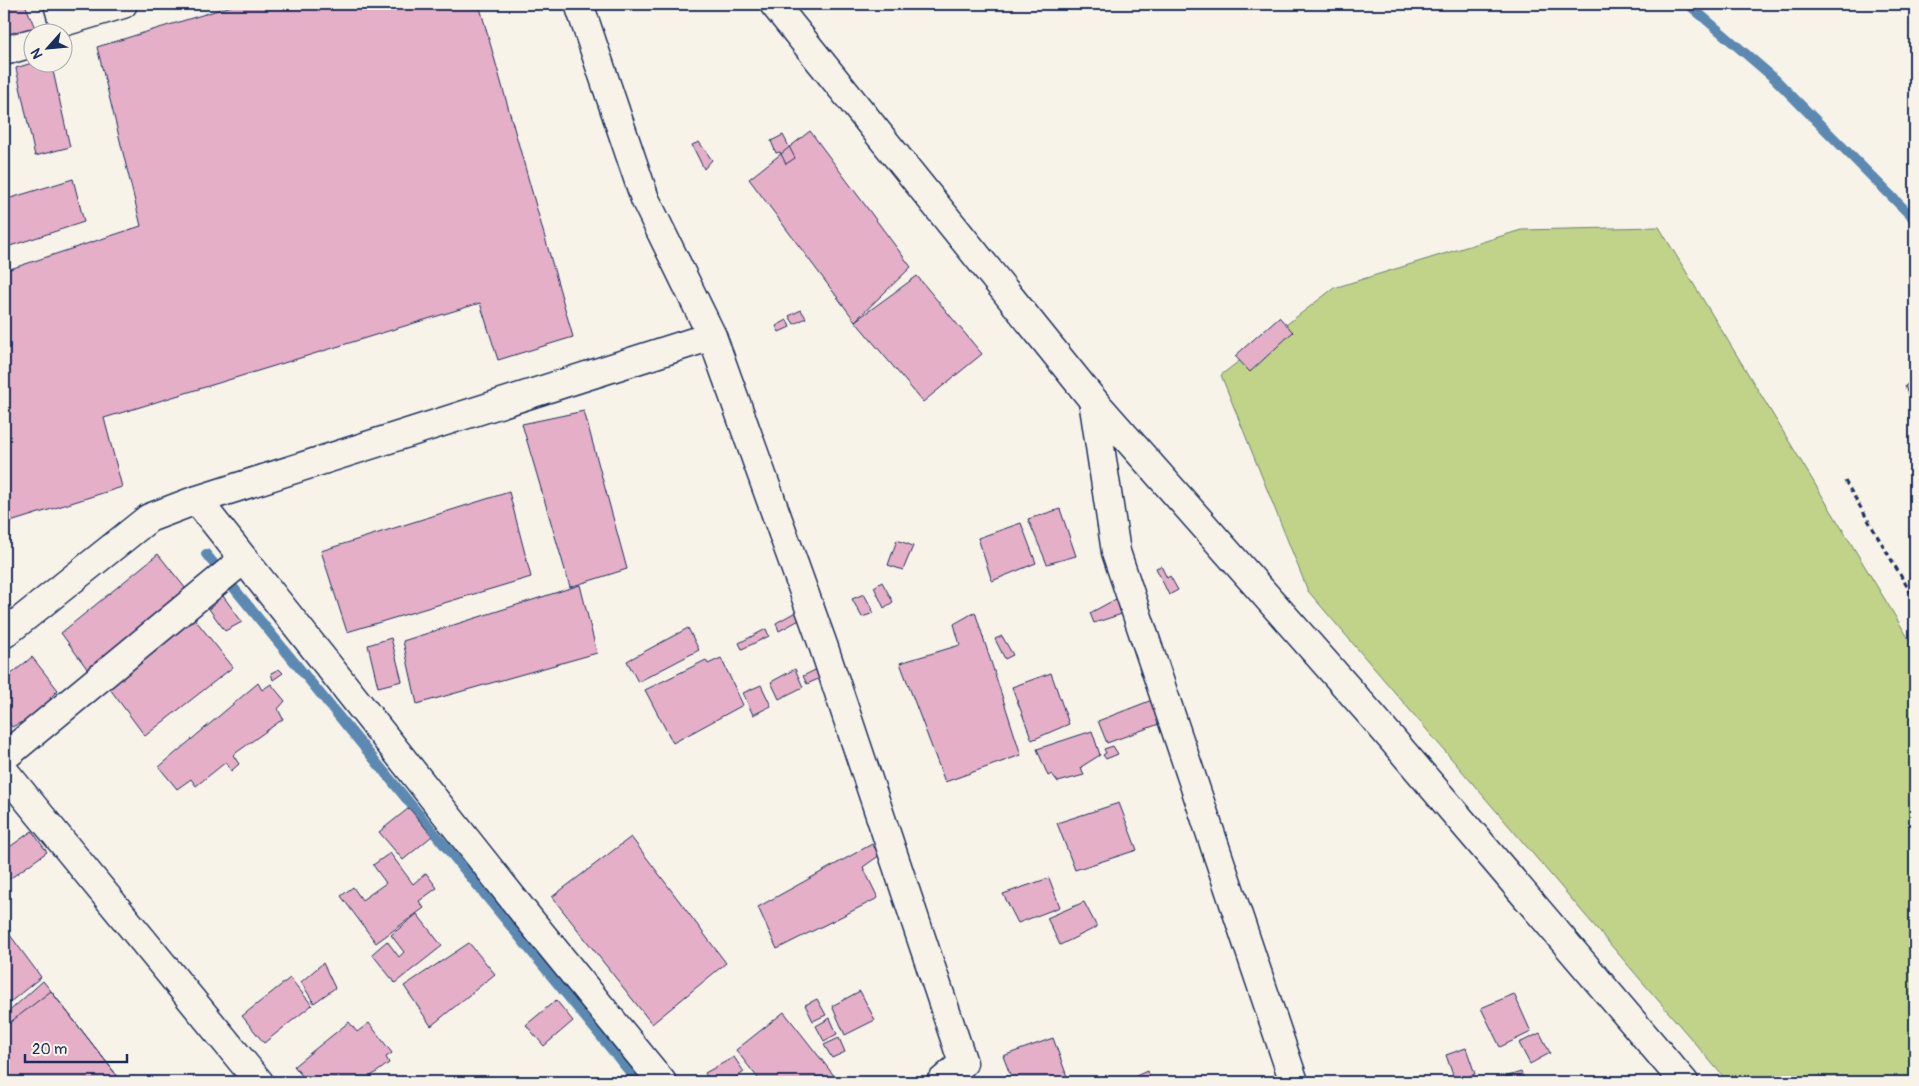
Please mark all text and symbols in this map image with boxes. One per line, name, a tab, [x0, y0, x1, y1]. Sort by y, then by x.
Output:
north arrow	[22, 22, 72, 72]
text: N	[27, 46, 47, 62]
scale bar	[25, 1031, 128, 1063]
text: 20 m	[32, 1040, 67, 1059]

